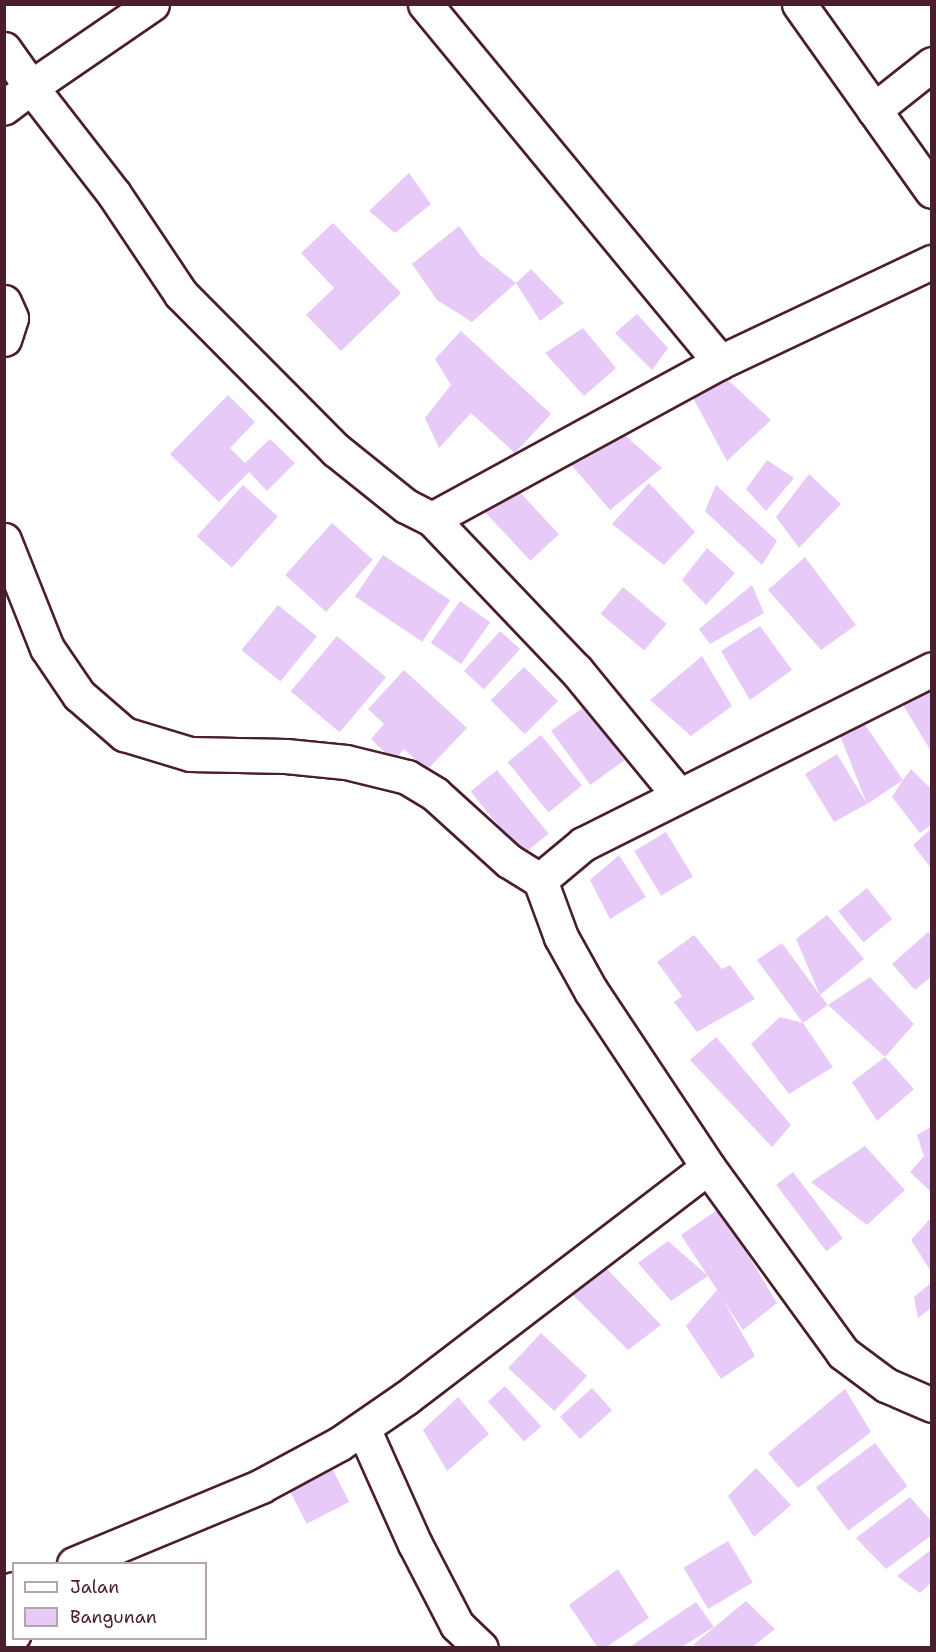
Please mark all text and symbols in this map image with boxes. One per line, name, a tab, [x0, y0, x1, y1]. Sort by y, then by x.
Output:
legend	[12, 1562, 207, 1640]
text: Jalan	[70, 1575, 119, 1599]
text: Bangunan	[70, 1605, 157, 1629]

